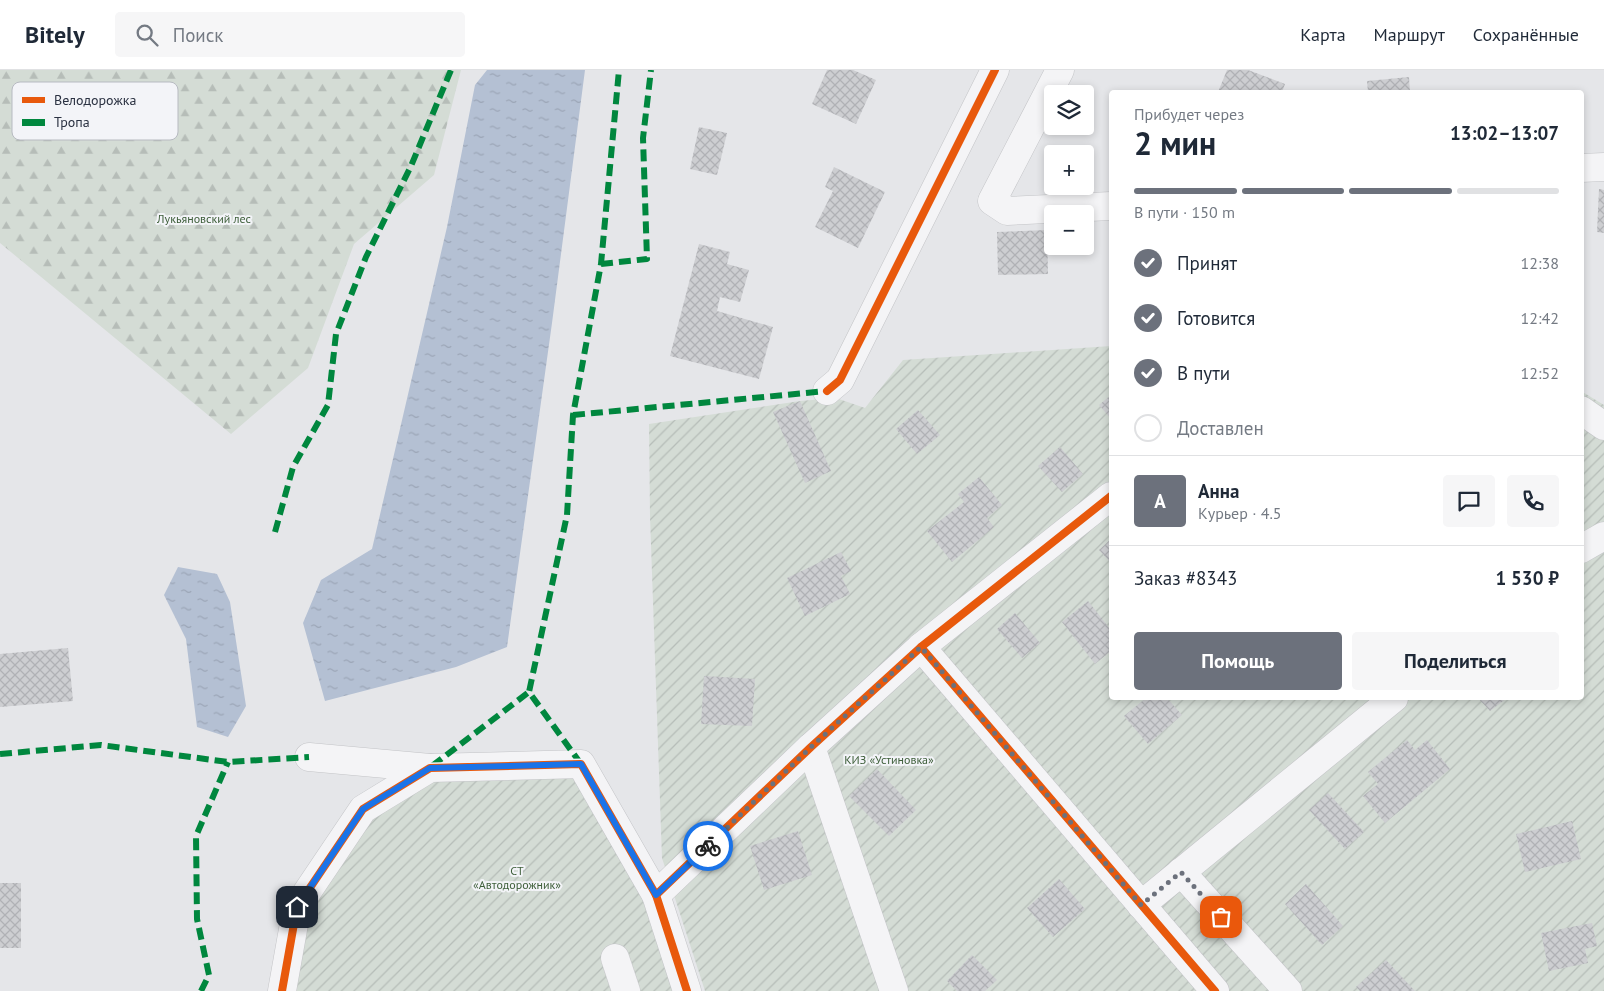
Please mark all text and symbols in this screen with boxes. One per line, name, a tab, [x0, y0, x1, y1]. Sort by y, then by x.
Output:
search box	[115, 12, 465, 57]
text: Bitely	[25, 19, 85, 50]
icon: search	[133, 21, 161, 49]
text: Поиск	[173, 23, 223, 47]
text: Карта	[1300, 23, 1346, 46]
text: Маршрут	[1374, 23, 1445, 46]
text: Сохранённые	[1473, 23, 1579, 46]
legend	[12, 82, 178, 140]
map controls	[1044, 85, 1094, 255]
button: layers	[1044, 85, 1094, 135]
text: Велодорожка	[54, 91, 136, 109]
text: Прибудет через	[1134, 104, 1244, 124]
text: Тропа	[54, 113, 90, 131]
text: 13:02–13:07	[1450, 121, 1559, 145]
text: 2 мин	[1134, 122, 1216, 164]
button: +	[1044, 145, 1094, 195]
text: В пути · 150 m	[1134, 202, 1235, 222]
button: −	[1044, 205, 1094, 255]
park label: Лукьяновский лес	[156, 211, 252, 226]
icon: check	[1134, 249, 1162, 277]
text: Принят	[1177, 251, 1237, 275]
text: 12:38	[1521, 253, 1559, 273]
icon: check	[1134, 304, 1162, 332]
text: Готовится	[1177, 306, 1255, 330]
text: 12:42	[1521, 308, 1559, 328]
icon: check	[1134, 359, 1162, 387]
text: В пути	[1177, 361, 1230, 385]
text: 12:52	[1521, 363, 1559, 383]
text: Доставлен	[1177, 416, 1264, 440]
button: chat	[1443, 475, 1495, 527]
button: phone	[1507, 475, 1559, 527]
text: Анна	[1198, 479, 1239, 503]
text: А	[1154, 489, 1166, 513]
text: Курьер · 4.5	[1198, 503, 1282, 523]
text: Заказ #8343	[1134, 566, 1237, 590]
text: 1 530 ₽	[1496, 566, 1559, 590]
button: Помощь	[1134, 632, 1342, 690]
button: Поделиться	[1352, 632, 1559, 690]
park label: КИЗ «Устиновка»	[844, 752, 934, 767]
courier	[683, 821, 733, 871]
icon: bike	[694, 832, 722, 860]
park label: СТ «Автодорожник»	[473, 863, 561, 892]
pin	[276, 886, 318, 928]
icon: home	[283, 893, 311, 921]
pin	[1200, 896, 1242, 938]
icon: bag	[1207, 903, 1235, 931]

